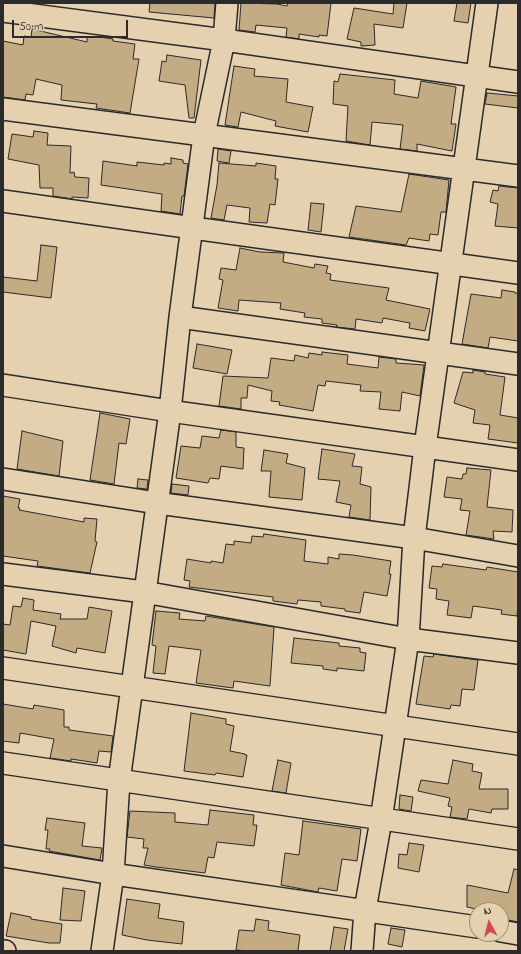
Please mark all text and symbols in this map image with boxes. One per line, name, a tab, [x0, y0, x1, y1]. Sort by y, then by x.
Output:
scale bar	[14, 12, 130, 38]
text: 50 m	[19, 18, 43, 36]
north arrow	[469, 902, 509, 942]
text: N	[483, 903, 492, 919]

